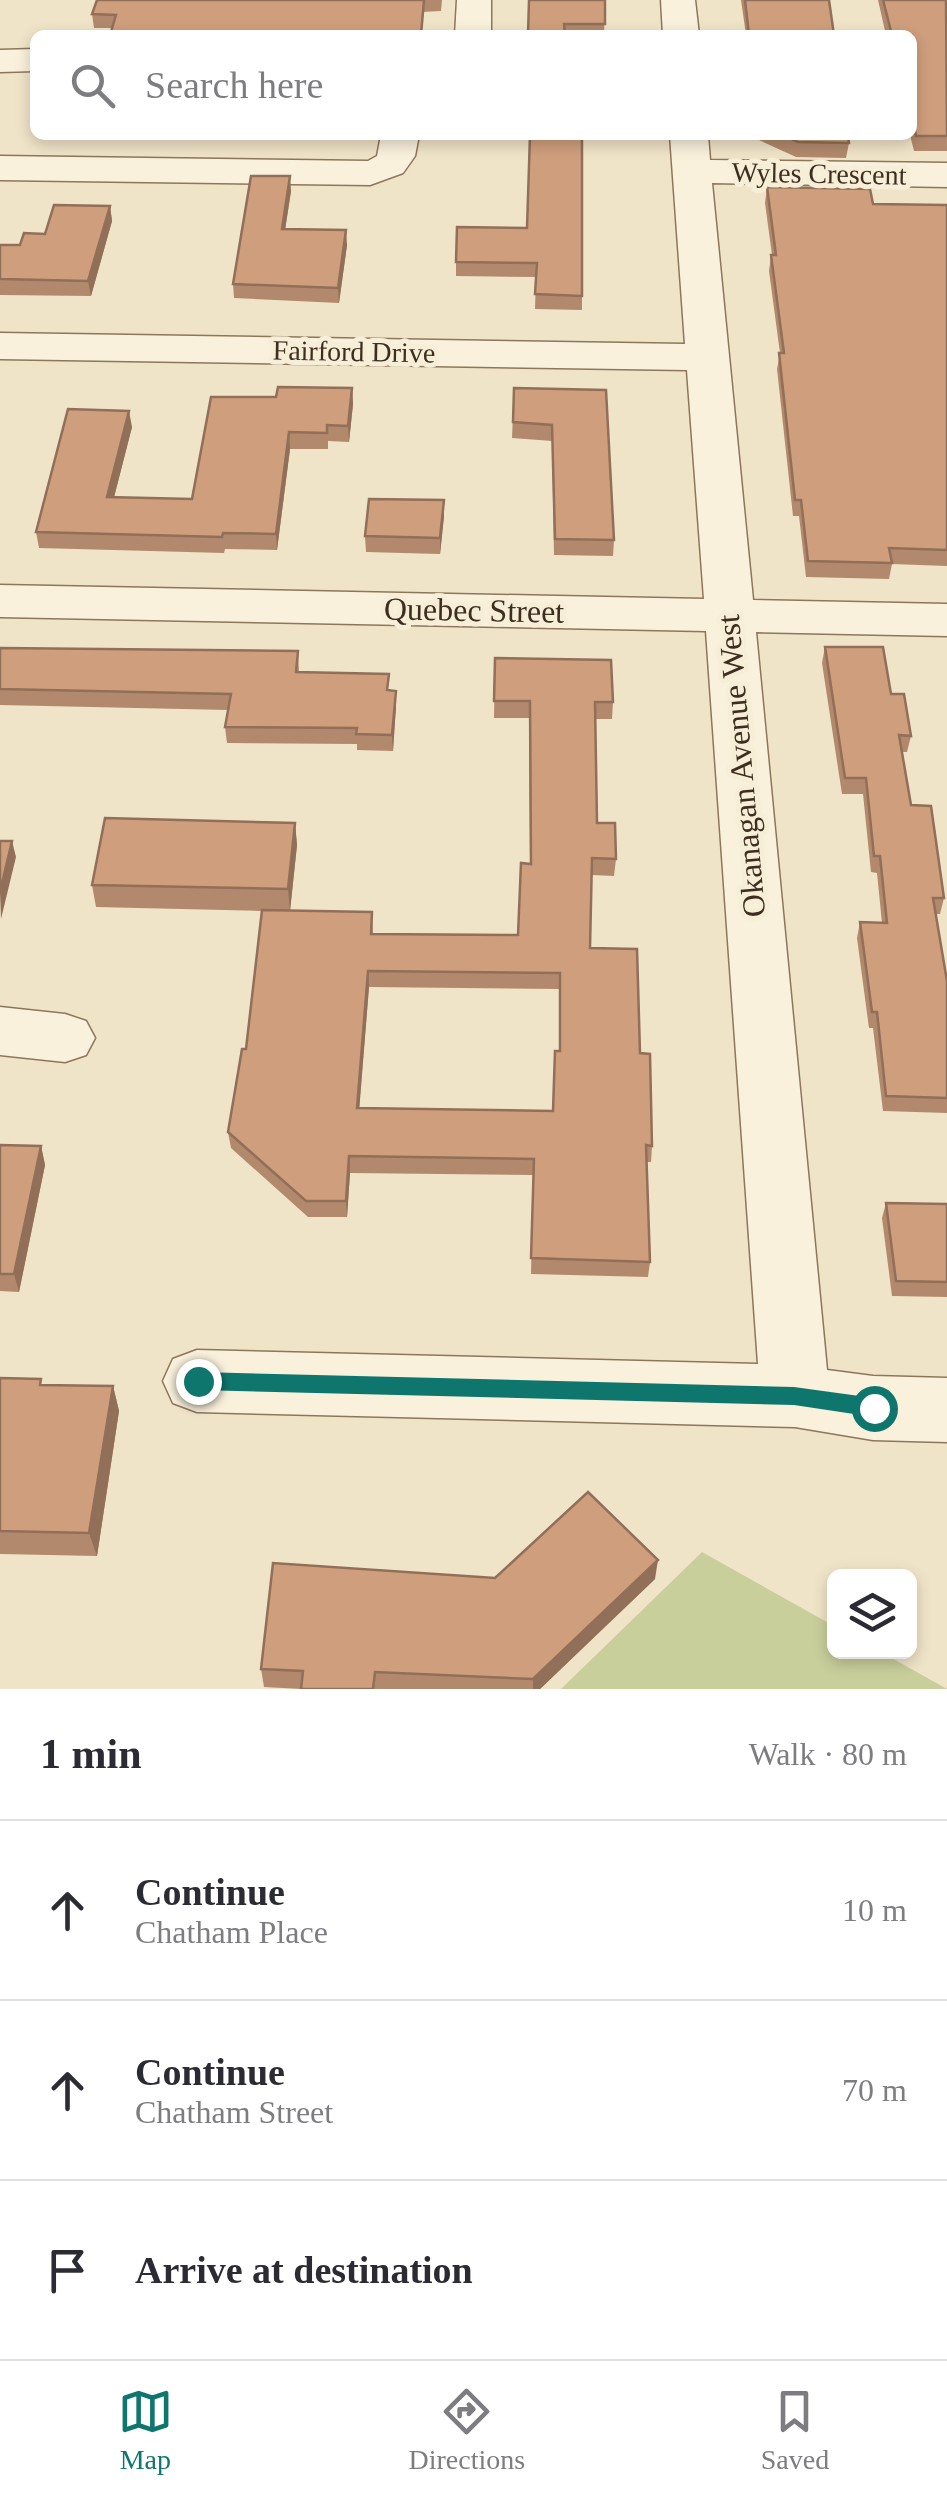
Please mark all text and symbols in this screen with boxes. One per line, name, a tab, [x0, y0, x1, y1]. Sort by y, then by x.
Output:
search box	[30, 30, 917, 140]
icon: search	[65, 58, 120, 113]
text: Search here	[145, 64, 323, 106]
street label: Wyles Crescent	[731, 156, 907, 191]
street label: Fairford Drive	[272, 335, 436, 368]
street label: Quebec Street	[384, 590, 565, 630]
street label: Okanagan Avenue West	[710, 613, 772, 919]
route end	[176, 1359, 222, 1405]
route start	[852, 1386, 898, 1432]
map controls	[827, 1569, 917, 1659]
button: layers	[827, 1569, 917, 1659]
text: 1 min	[40, 1731, 142, 1777]
text: Walk · 80 m	[749, 1736, 907, 1772]
text: Continue	[135, 1871, 285, 1913]
icon: ahead	[40, 1883, 95, 1938]
text: 10 m	[842, 1892, 907, 1928]
text: Chatham Place	[135, 1914, 328, 1950]
text: Continue	[135, 2051, 285, 2093]
icon: ahead	[40, 2063, 95, 2118]
text: 70 m	[842, 2072, 907, 2108]
text: Chatham Street	[135, 2094, 333, 2130]
icon: arrive	[40, 2243, 95, 2298]
text: Arrive at destination	[135, 2249, 473, 2291]
tab: Map	[118, 2384, 173, 2476]
tab: Directions	[408, 2384, 525, 2476]
tab: Saved	[761, 2384, 829, 2476]

